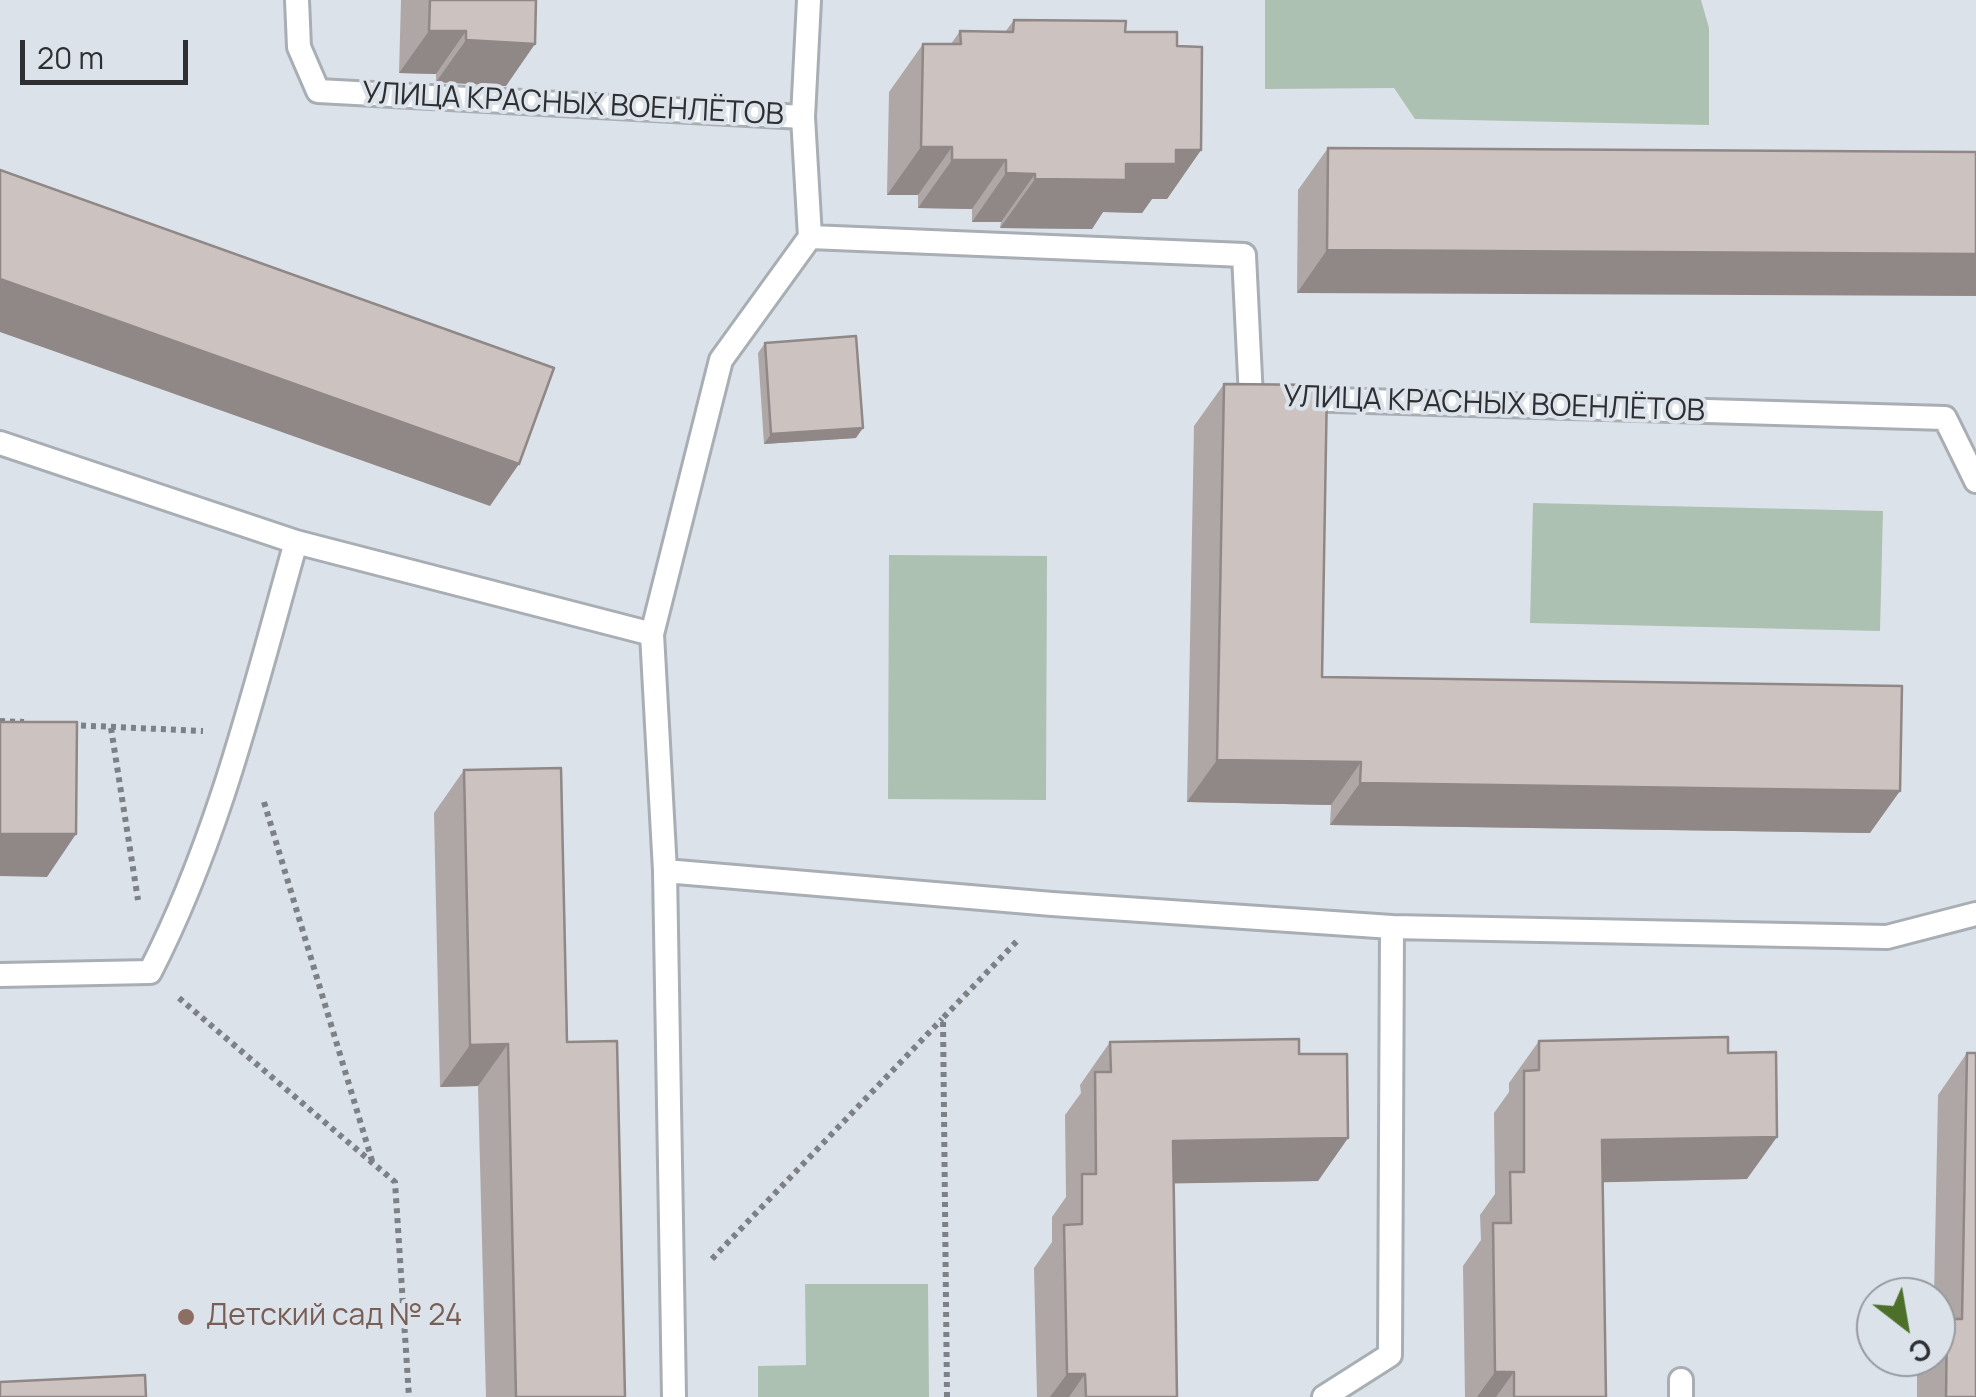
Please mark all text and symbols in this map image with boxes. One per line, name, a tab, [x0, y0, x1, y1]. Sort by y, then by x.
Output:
scale bar	[25, 20, 192, 82]
text: 20 m	[37, 37, 104, 78]
street label: УЛИЦА КРАСНЫХ ВОЕНЛЁТОВ	[361, 76, 785, 134]
street label: УЛИЦА КРАСНЫХ ВОЕНЛЁТОВ	[1283, 380, 1705, 430]
north arrow	[1856, 1277, 1956, 1377]
place label: Детский сад № 24	[206, 1299, 462, 1335]
marker: Детский сад № 24	[175, 1306, 197, 1328]
text: С	[1902, 1329, 1939, 1373]

